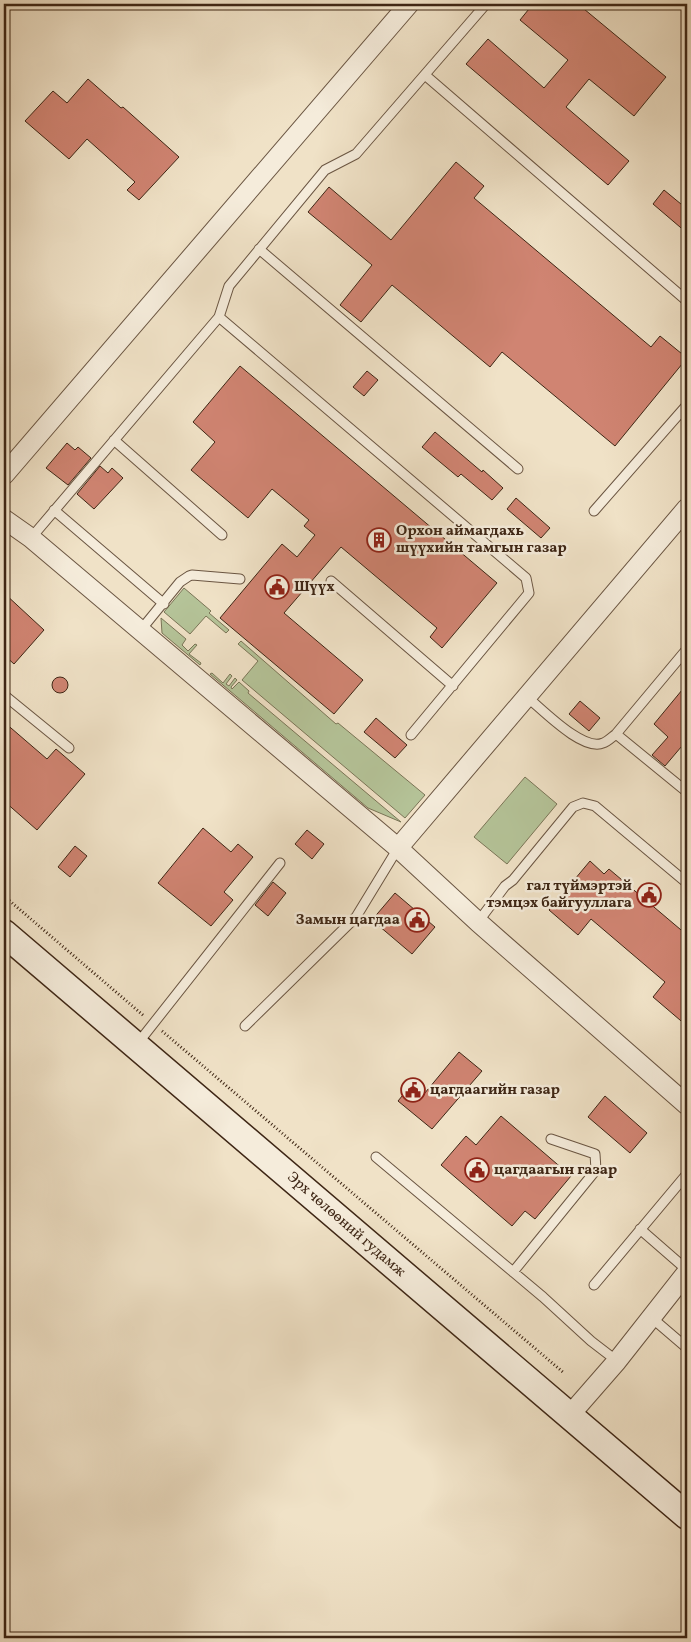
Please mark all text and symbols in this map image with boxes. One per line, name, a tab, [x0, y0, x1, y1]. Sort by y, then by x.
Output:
place label: Орхон аймагдахь шүүхийн тамгын газар	[396, 521, 567, 559]
building icon: Орхон аймагдахь шүүхийн тамгын газар	[366, 527, 392, 553]
public building icon: Шүүх	[264, 574, 290, 600]
place label: Шүүх	[294, 577, 335, 598]
place label: гал түймэртэй тэмцэх байгууллага	[486, 876, 632, 914]
public building icon: гал түймэртэй тэмцэх байгууллага	[636, 882, 662, 908]
public building icon: Замын цагдаа	[404, 907, 430, 933]
place label: Замын цагдаа	[296, 910, 400, 931]
public building icon: цагдаагийн газар	[400, 1077, 426, 1103]
place label: цагдаагийн газар	[430, 1080, 560, 1101]
public building icon: цагдаагын газар	[464, 1157, 490, 1183]
place label: цагдаагын газар	[494, 1160, 617, 1181]
street label: Эрх чөлөөний гудамж	[282, 1168, 410, 1283]

